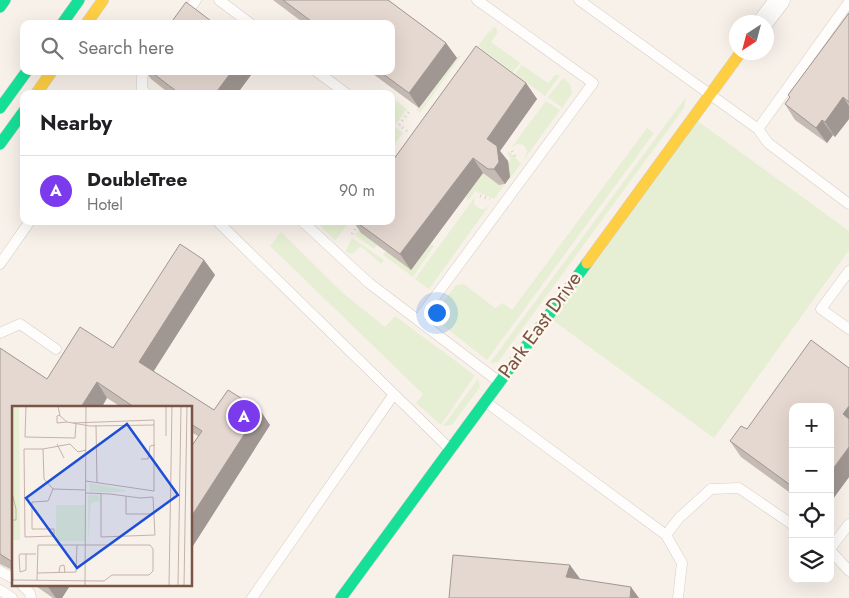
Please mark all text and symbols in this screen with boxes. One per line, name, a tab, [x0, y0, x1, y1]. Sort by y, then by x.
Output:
north arrow	[729, 15, 774, 60]
search box	[20, 20, 395, 75]
icon: search	[38, 34, 66, 62]
text: Search here	[78, 34, 174, 61]
text: Nearby	[40, 108, 112, 138]
text: DoubleTree	[87, 166, 187, 193]
text: A	[50, 179, 62, 202]
text: 90 m	[339, 179, 375, 202]
text: Hotel	[87, 193, 123, 216]
street label: Park East Drive	[491, 266, 589, 384]
your location	[424, 300, 450, 326]
pin: A	[228, 397, 260, 435]
map controls	[789, 403, 834, 583]
button: +	[789, 403, 834, 448]
inset map	[12, 406, 192, 586]
button: −	[789, 448, 834, 493]
button: locate	[789, 493, 834, 538]
button: layers	[789, 538, 834, 583]

